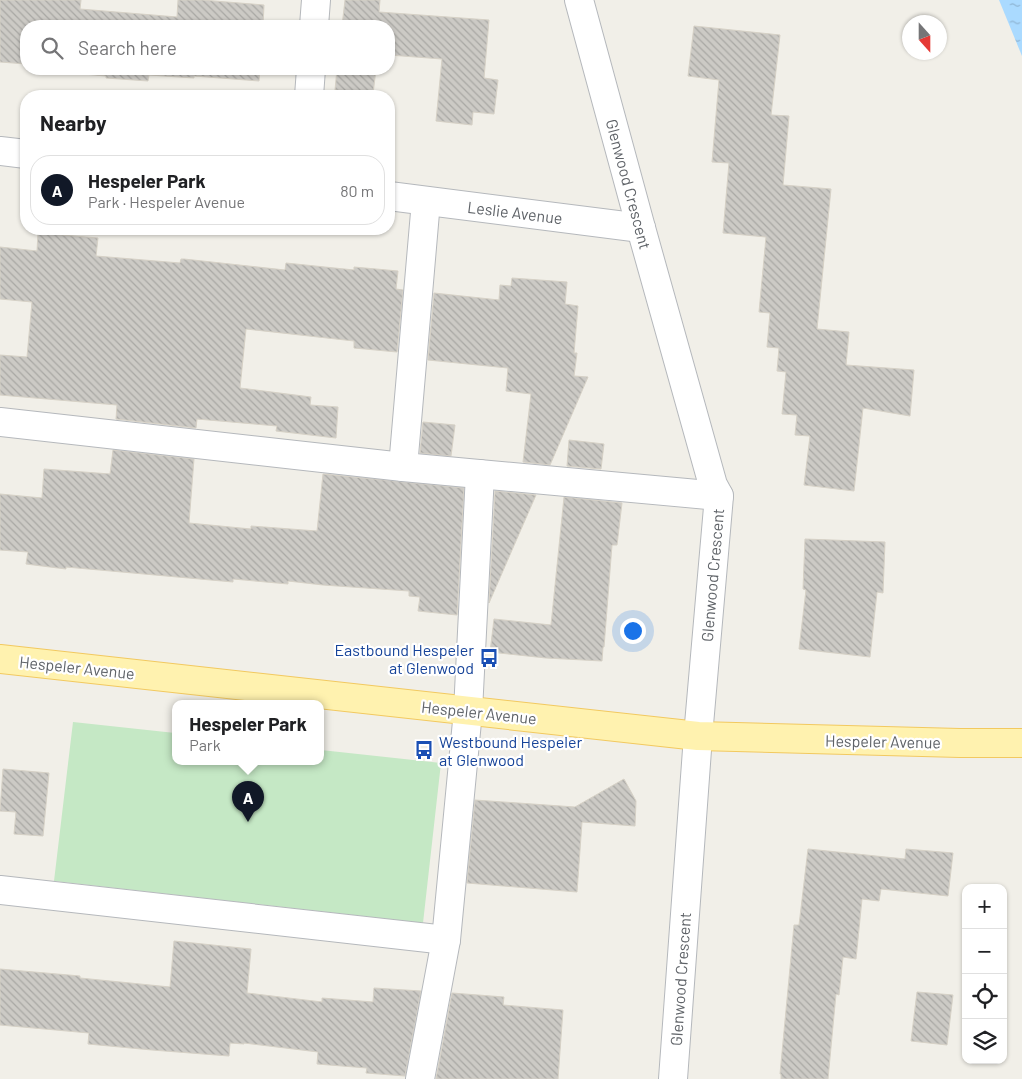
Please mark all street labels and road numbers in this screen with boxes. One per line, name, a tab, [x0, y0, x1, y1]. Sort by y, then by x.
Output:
street label: Glenwood Crescent	[602, 117, 656, 251]
street label: Leslie Avenue	[466, 197, 564, 227]
street label: Glenwood Crescent	[697, 507, 727, 643]
street label: Hespeler Avenue	[18, 651, 136, 683]
street label: Hespeler Avenue	[420, 696, 538, 728]
street label: Hespeler Avenue	[825, 730, 941, 752]
street label: Glenwood Crescent	[666, 912, 694, 1046]

